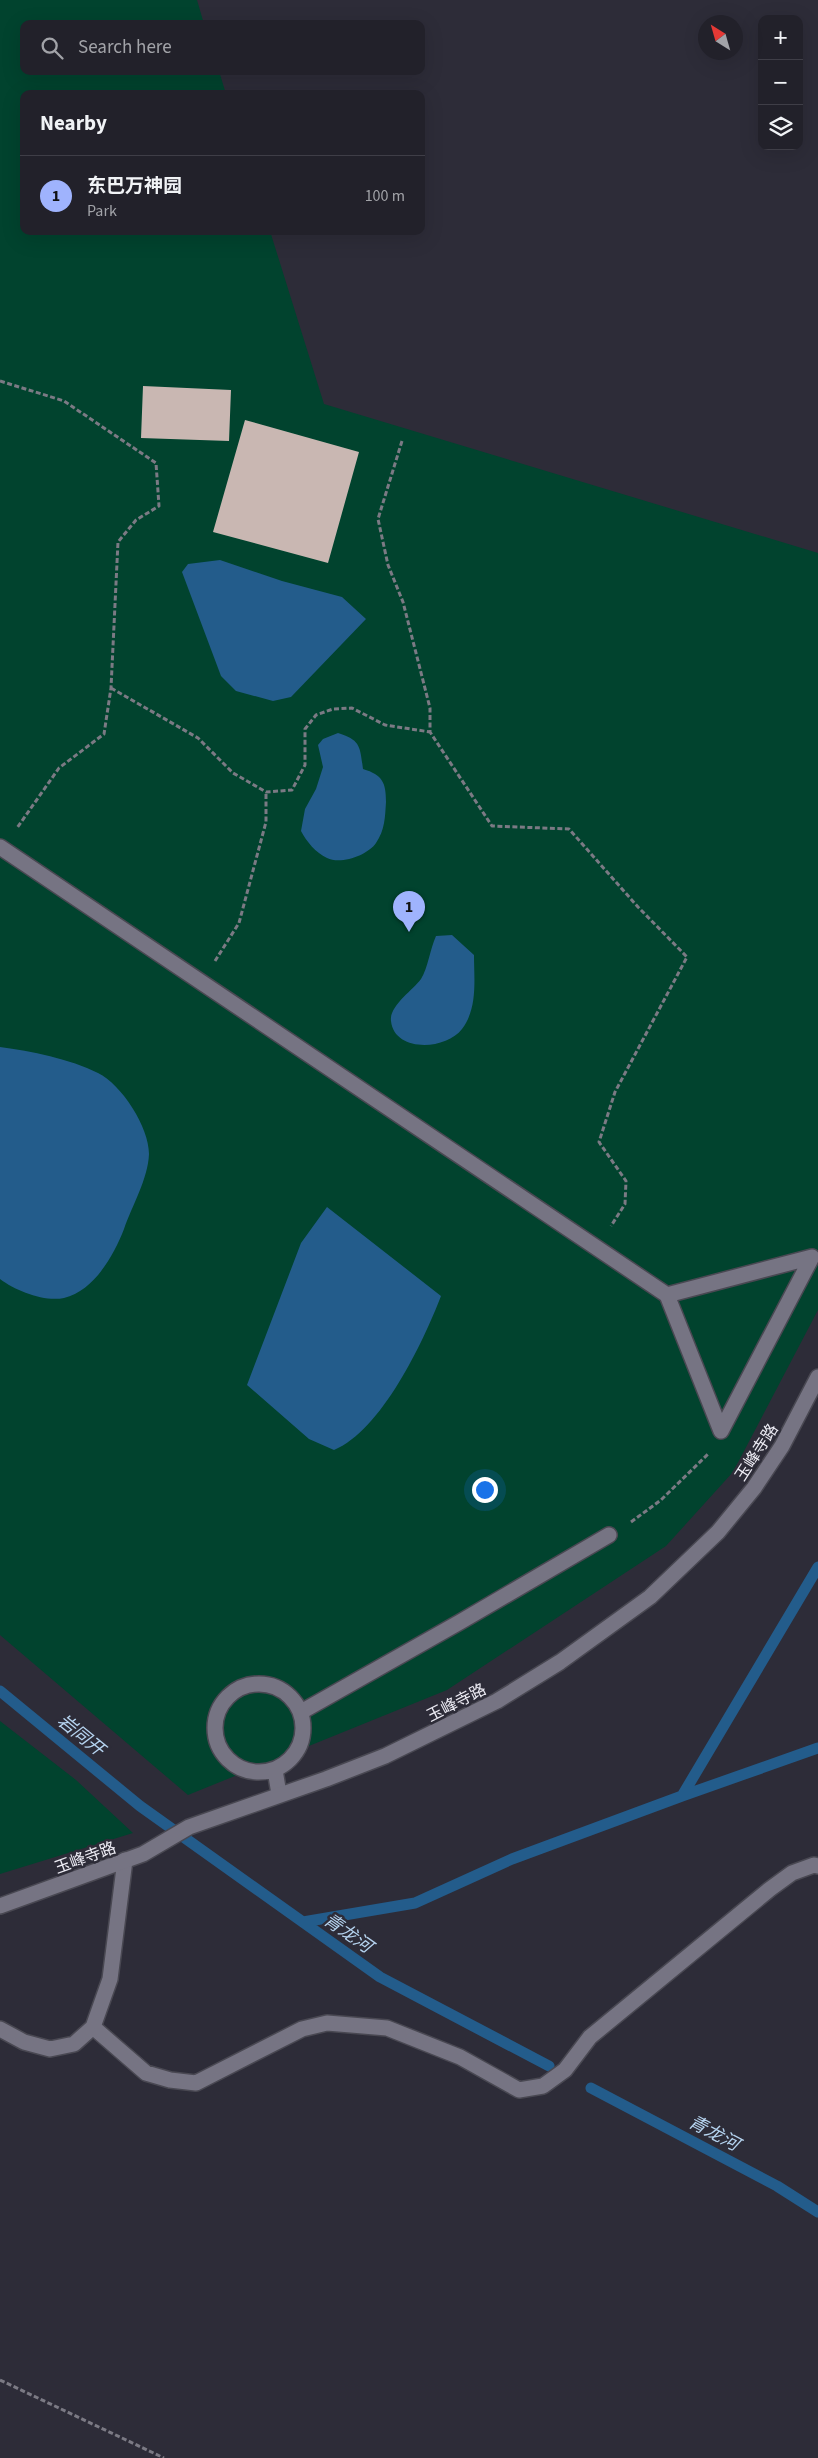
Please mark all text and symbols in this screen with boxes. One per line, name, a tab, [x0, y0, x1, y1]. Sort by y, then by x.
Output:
north arrow	[698, 15, 743, 60]
map controls	[758, 15, 803, 150]
button: +	[758, 15, 803, 60]
search box	[20, 20, 425, 75]
icon: search	[38, 34, 66, 62]
text: Search here	[78, 34, 172, 61]
button: −	[758, 60, 803, 105]
button: layers	[758, 105, 803, 150]
text: Nearby	[40, 108, 107, 138]
text: 东巴万神园	[87, 173, 182, 200]
text: 1	[52, 185, 60, 207]
text: 100 m	[365, 185, 405, 207]
text: Park	[87, 200, 117, 222]
pin: 1	[393, 891, 425, 932]
street label: 玉峰寺路	[730, 1420, 783, 1485]
your location	[472, 1477, 498, 1503]
street label: 玉峰寺路	[423, 1679, 490, 1727]
water label: 岩同开	[52, 1709, 112, 1764]
street label: 玉峰寺路	[52, 1837, 119, 1879]
water label: 青龙河	[318, 1908, 379, 1961]
water label: 青龙河	[684, 2110, 746, 2159]

